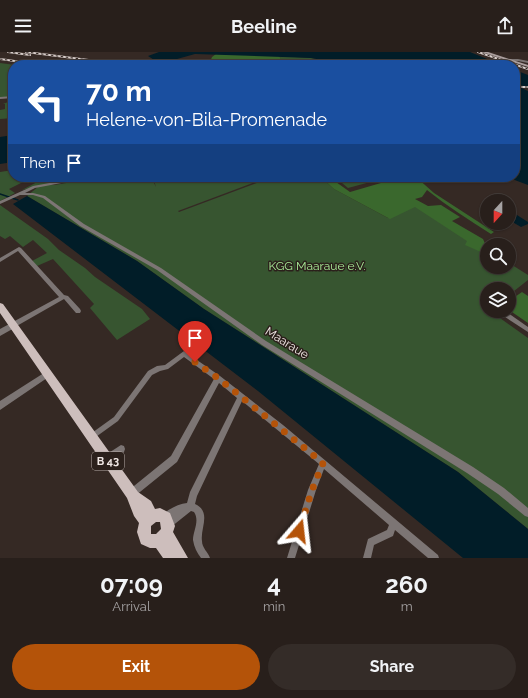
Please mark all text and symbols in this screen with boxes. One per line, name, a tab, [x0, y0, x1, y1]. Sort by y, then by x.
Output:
icon: menu	[12, 15, 34, 37]
icon: share	[494, 15, 516, 37]
text: Beeline	[231, 16, 297, 37]
text: 70 m	[86, 75, 152, 108]
icon: left	[20, 76, 72, 128]
text: Helene-von-Bila-Promenade	[86, 109, 327, 130]
icon: arrive	[63, 152, 85, 174]
text: Then	[20, 154, 55, 172]
north arrow	[480, 194, 516, 230]
map controls	[480, 194, 516, 318]
button: search	[480, 238, 516, 274]
park label: KGG Maaraue e.V.	[269, 259, 365, 273]
button: layers	[480, 282, 516, 318]
pin	[178, 321, 212, 362]
street label: Maaraue	[263, 324, 311, 362]
icon: arrive	[184, 327, 206, 349]
road number: B 43	[92, 452, 124, 470]
position arrow	[278, 510, 320, 552]
text: 07:09	[100, 570, 163, 599]
text: 4	[267, 570, 281, 599]
text: 260	[385, 570, 428, 599]
text: Arrival	[112, 599, 151, 614]
text: min	[263, 599, 285, 614]
text: m	[401, 599, 413, 614]
button: Exit	[12, 644, 260, 690]
button: Share	[268, 644, 516, 690]

